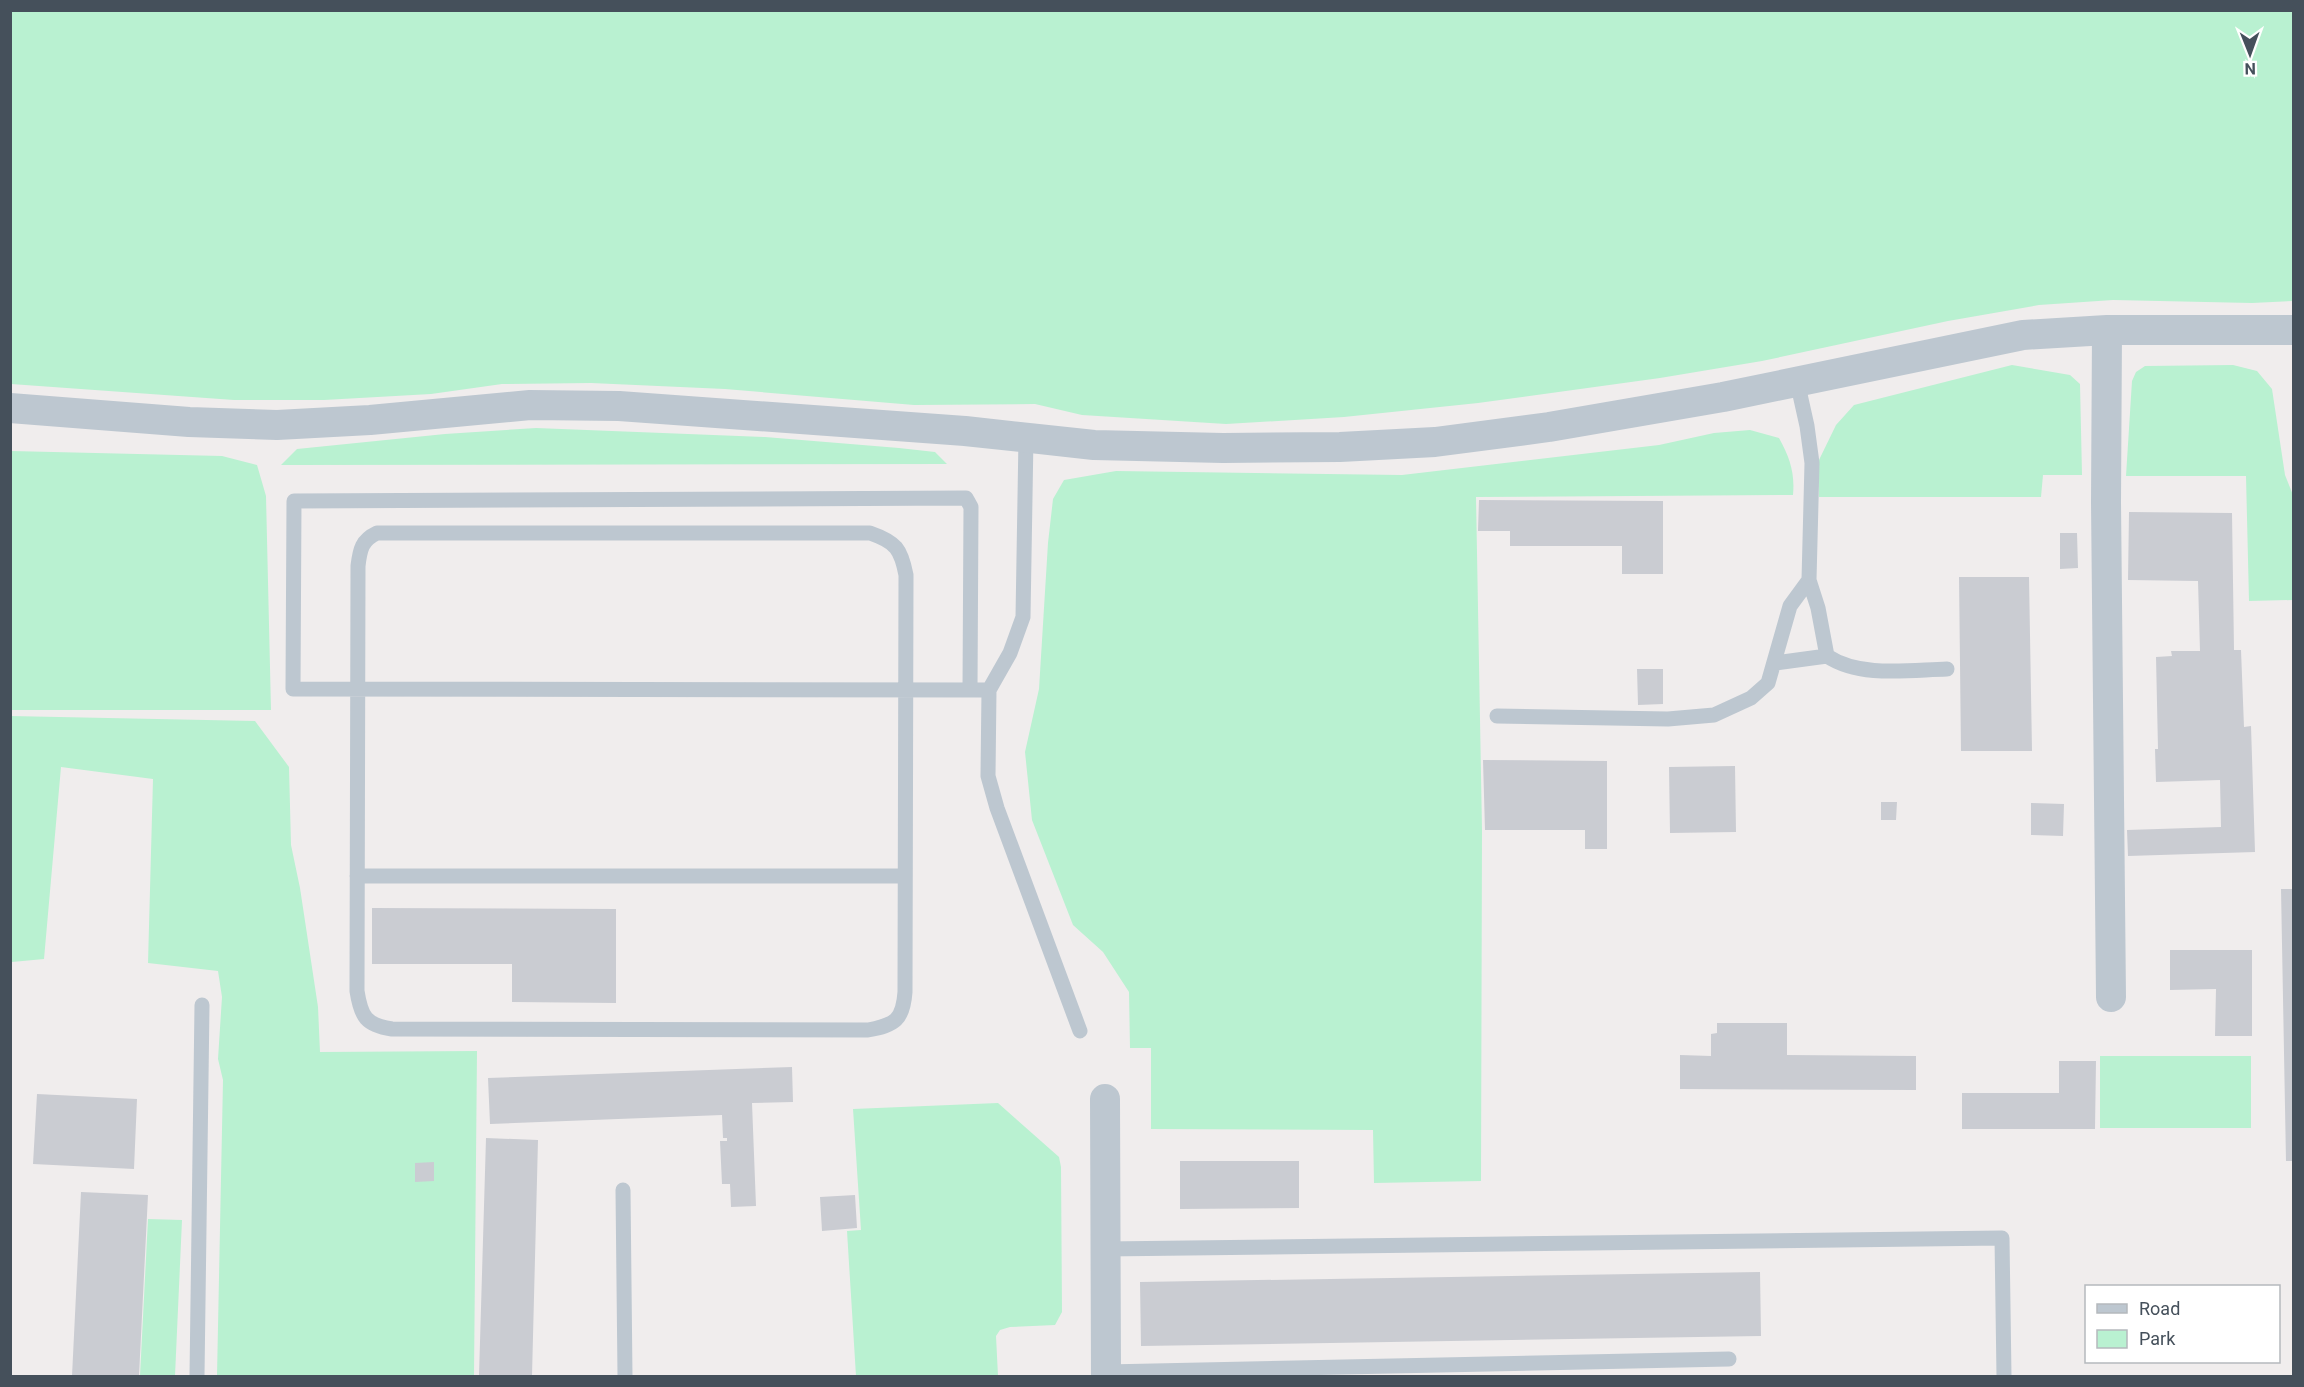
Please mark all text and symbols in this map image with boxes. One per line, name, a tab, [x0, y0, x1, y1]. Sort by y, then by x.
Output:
north arrow	[2220, 24, 2280, 84]
text: N	[2244, 59, 2256, 78]
legend	[2085, 1285, 2280, 1363]
text: Road	[2139, 1298, 2180, 1319]
text: Park	[2139, 1328, 2176, 1349]

